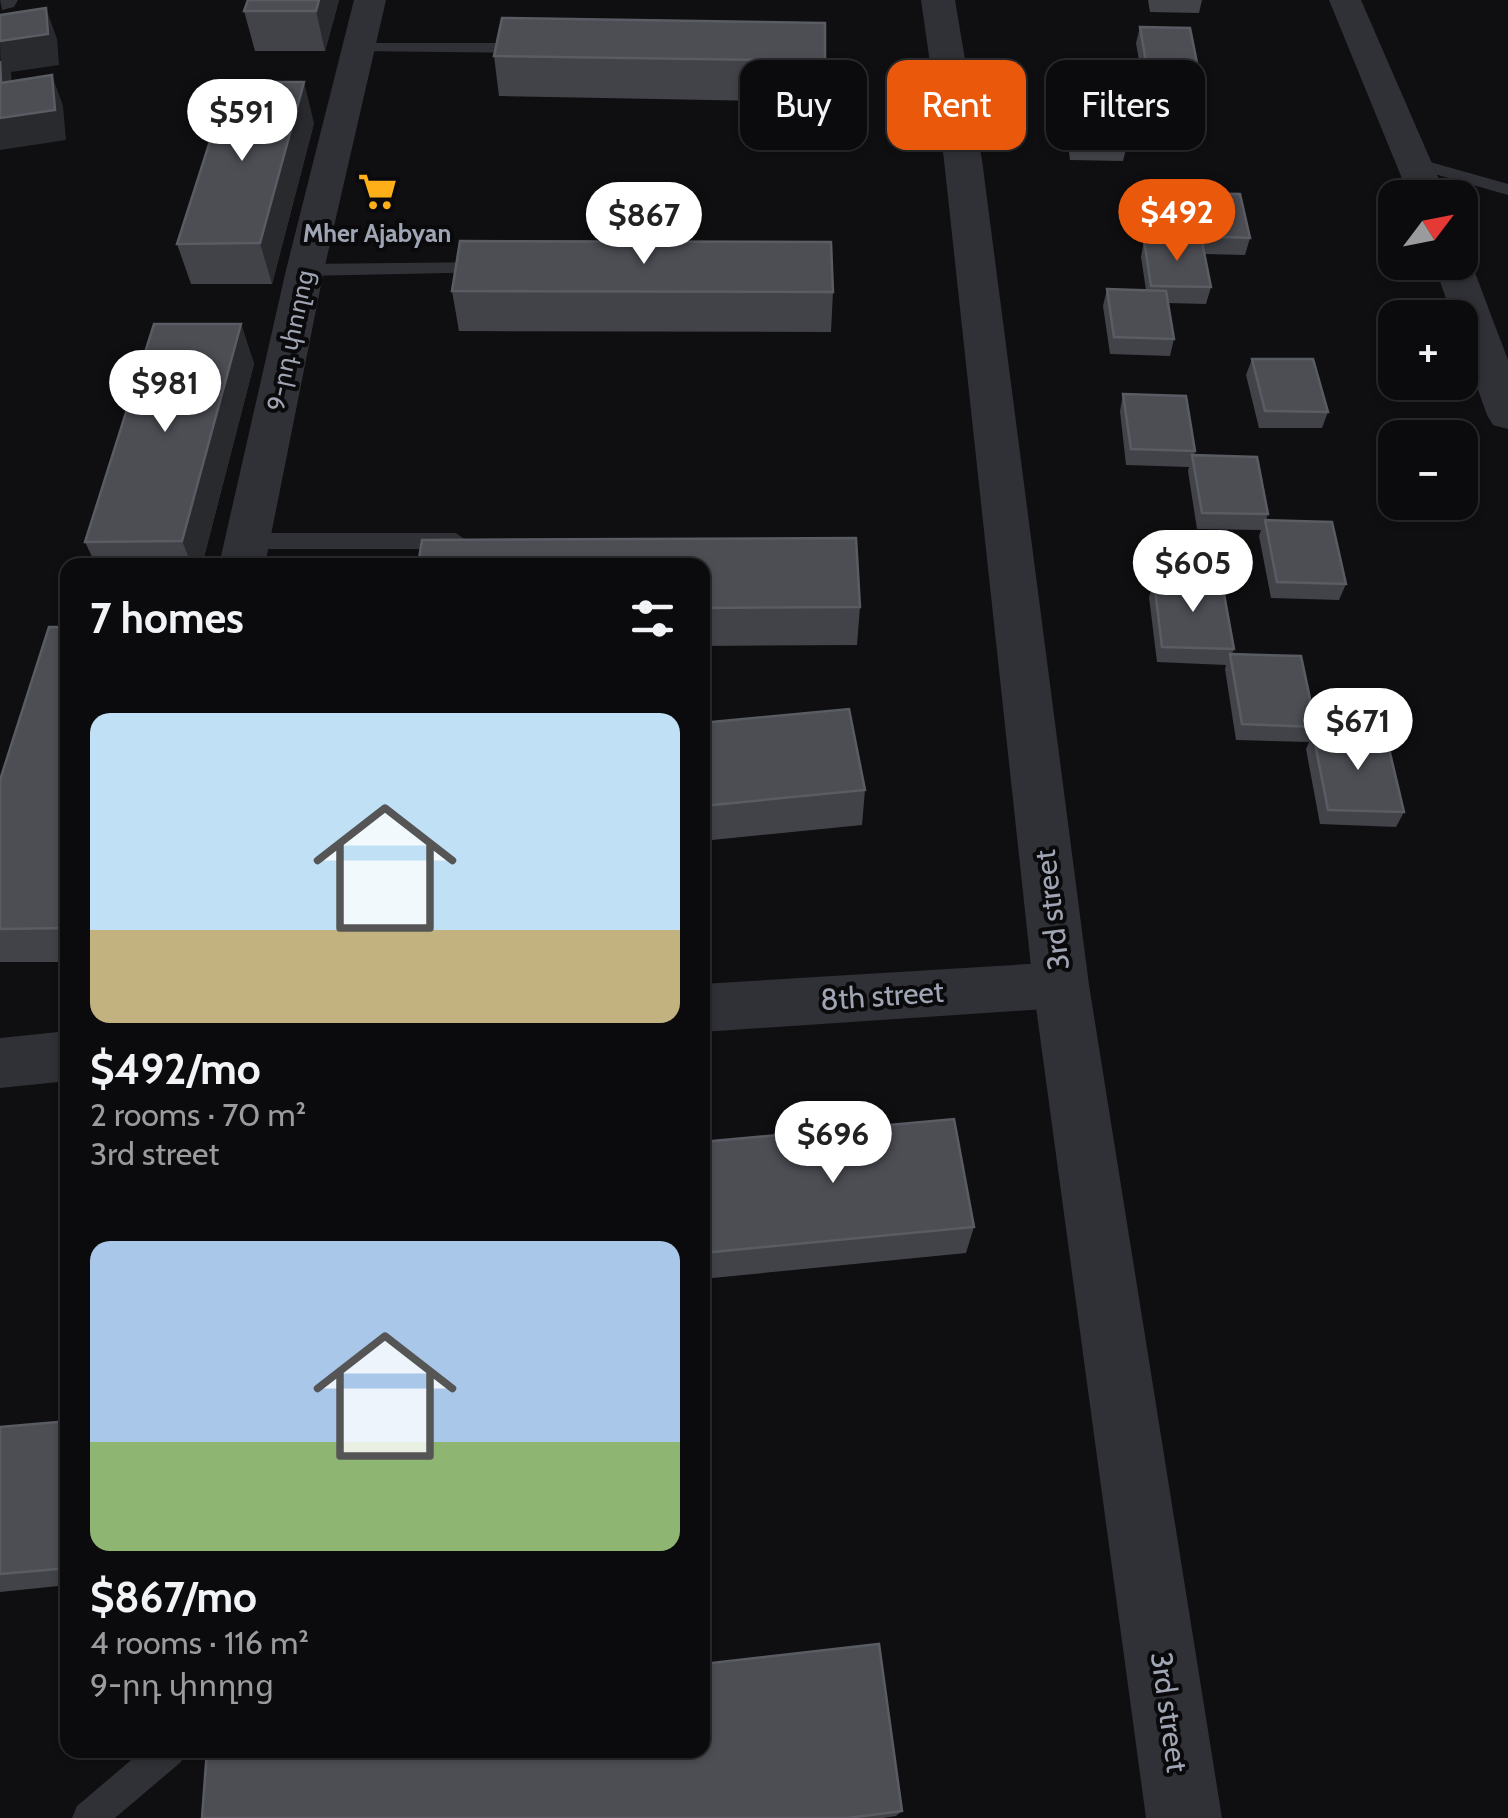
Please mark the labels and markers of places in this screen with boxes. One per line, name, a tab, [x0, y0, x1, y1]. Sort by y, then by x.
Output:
pin: $591	[183, 79, 301, 164]
supermarket icon: Mher Ajabyan	[356, 171, 398, 213]
pin: $492	[1118, 179, 1236, 264]
pin: $867	[585, 182, 703, 267]
place label: Mher Ajabyan	[303, 218, 451, 248]
pin: $981	[106, 350, 224, 435]
pin: $605	[1134, 530, 1252, 615]
pin: $671	[1299, 688, 1417, 773]
pin: $696	[774, 1101, 892, 1186]

